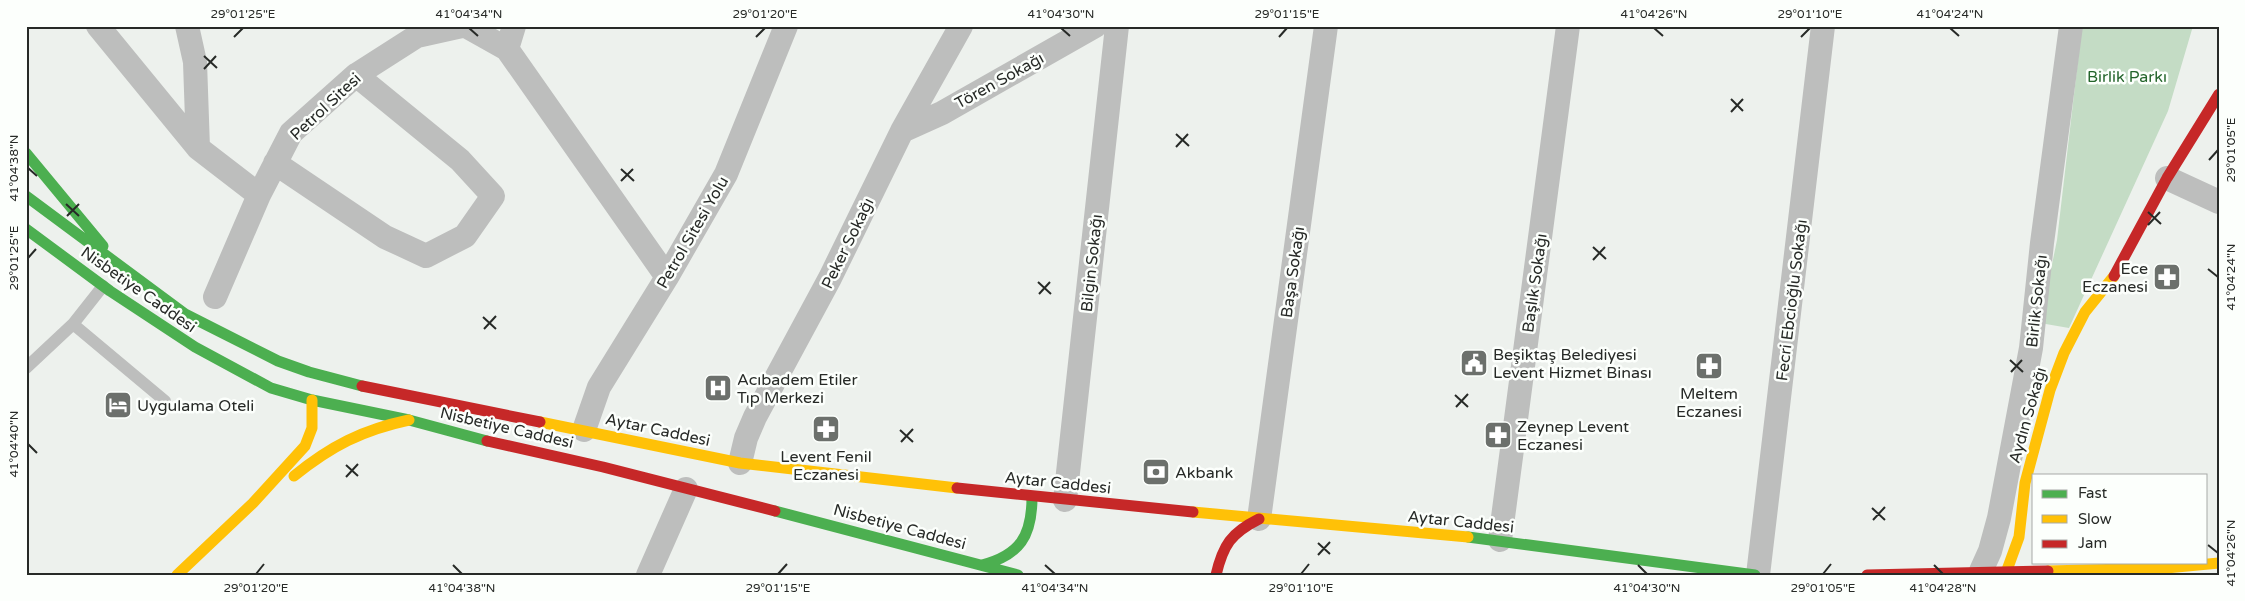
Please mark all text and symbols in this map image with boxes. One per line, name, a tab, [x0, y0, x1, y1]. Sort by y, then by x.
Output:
text: 29°01'25"E	[210, 7, 276, 21]
text: 41°04'34"N	[436, 7, 503, 21]
text: 29°01'20"E	[732, 7, 798, 21]
text: 41°04'30"N	[1028, 7, 1095, 21]
text: 29°01'15"E	[1254, 7, 1320, 21]
text: 41°04'26"N	[1621, 7, 1688, 21]
text: 29°01'10"E	[1777, 7, 1843, 21]
text: 41°04'24"N	[1917, 7, 1984, 21]
street label: Tören Sokağı	[952, 48, 1047, 114]
park label: Birlik Parkı	[2087, 67, 2167, 87]
street label: Petrol Sitesi	[286, 69, 365, 145]
text: 29°01'05"E	[2224, 117, 2238, 183]
text: 41°04'38"N	[7, 135, 21, 202]
street label: Petrol Sitesi Yolu	[653, 173, 733, 292]
street label: Peker Sokağı	[817, 195, 879, 292]
street label: Bilgin Sokağı	[1077, 213, 1107, 313]
street label: Fecri Ebcioğlu Sokağı	[1772, 218, 1812, 382]
text: 29°01'25"E	[7, 225, 21, 291]
street label: Başa Sokağı	[1277, 225, 1309, 319]
street label: Başlık Sokağı	[1518, 232, 1552, 334]
street label: Nisbetiye Caddesi	[77, 243, 200, 337]
text: 41°04'24"N	[2224, 244, 2238, 311]
street label: Birlik Sokağı	[2022, 254, 2052, 348]
place label: Ece Eczanesi	[2082, 259, 2148, 297]
pharmacy icon: Ece Eczanesi	[2152, 262, 2182, 292]
place label: Beşiktaş Belediyesi Levent Hizmet Binası	[1493, 345, 1652, 383]
public building icon: Beşiktaş Belediyesi Levent Hizmet Binası	[1459, 348, 1489, 378]
pharmacy icon: Meltem Eczanesi	[1694, 351, 1724, 381]
street label: Aydın Sokağı	[2005, 365, 2051, 466]
place label: Acıbadem Etiler Tıp Merkezi	[737, 370, 858, 408]
hospital icon: Acıbadem Etiler Tıp Merkezi	[703, 373, 733, 403]
place label: Meltem Eczanesi	[1676, 384, 1742, 422]
hotel icon: Uygulama Oteli	[103, 390, 133, 420]
place label: Uygulama Oteli	[137, 396, 254, 416]
street label: Nisbetiye Caddesi	[438, 403, 575, 453]
street label: Aytar Caddesi	[604, 409, 712, 451]
text: 41°04'40"N	[7, 411, 21, 478]
pharmacy icon: Levent Fenil Eczanesi	[811, 414, 841, 444]
place label: Zeynep Levent Eczanesi	[1517, 417, 1629, 455]
pharmacy icon: Zeynep Levent Eczanesi	[1483, 420, 1513, 450]
place label: Levent Fenil Eczanesi	[780, 447, 872, 485]
bank icon: Akbank	[1141, 457, 1171, 487]
place label: Akbank	[1175, 463, 1233, 483]
street label: Aytar Caddesi	[1004, 467, 1112, 499]
legend	[2032, 474, 2208, 564]
text: Fast	[2078, 484, 2108, 502]
street label: Nisbetiye Caddesi	[831, 500, 968, 554]
street label: Aytar Caddesi	[1407, 506, 1515, 538]
text: Slow	[2078, 510, 2112, 528]
text: 41°04'26"N	[2224, 520, 2238, 587]
text: Jam	[2078, 534, 2107, 552]
text: 29°01'20"E	[223, 581, 289, 595]
text: 41°04'38"N	[429, 581, 496, 595]
text: 29°01'15"E	[745, 581, 811, 595]
text: 41°04'34"N	[1022, 581, 1089, 595]
text: 29°01'10"E	[1268, 581, 1334, 595]
text: 41°04'30"N	[1614, 581, 1681, 595]
text: 29°01'05"E	[1790, 581, 1856, 595]
text: 41°04'28"N	[1910, 581, 1977, 595]

